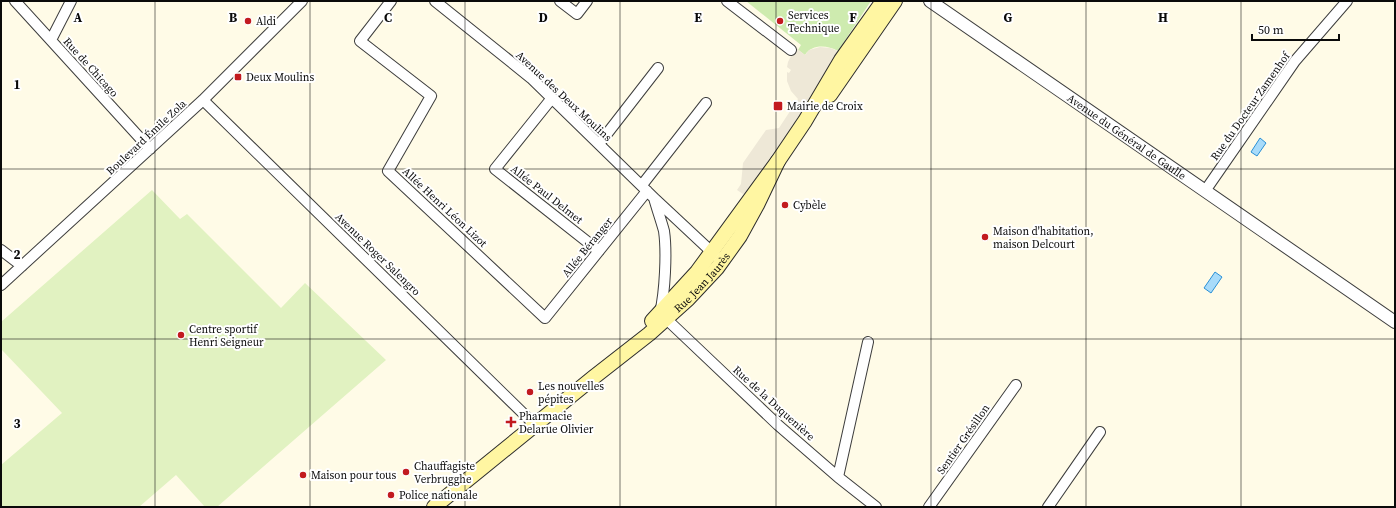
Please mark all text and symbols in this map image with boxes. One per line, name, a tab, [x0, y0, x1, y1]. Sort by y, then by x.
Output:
place label: Services Technique	[788, 8, 840, 36]
text: A	[74, 9, 83, 26]
text: B	[229, 9, 238, 26]
text: C	[384, 9, 392, 26]
text: D	[538, 9, 548, 26]
text: E	[694, 9, 702, 26]
text: F	[849, 9, 857, 26]
text: G	[1004, 9, 1013, 26]
text: H	[1158, 9, 1168, 26]
place label: Aldi	[256, 14, 276, 29]
marker: Aldi	[243, 16, 253, 26]
marker: Services Technique	[775, 16, 785, 26]
scale bar	[1252, 16, 1339, 42]
text: 50 m	[1258, 22, 1284, 38]
street label: Rue de Chicago	[60, 34, 121, 100]
street label: Avenue des Deux Moulins	[512, 48, 615, 145]
street label: Rue du Docteur Zamenhof	[1207, 48, 1294, 163]
place label: Deux Moulins	[246, 70, 314, 85]
marker: Deux Moulins	[233, 72, 243, 82]
text: 1	[13, 76, 21, 93]
street label: Avenue du Général de Gaulle	[1064, 91, 1189, 184]
street label: Boulevard Émile Zola	[103, 96, 190, 178]
place label: Mairie de Croix	[787, 99, 863, 114]
marker: Mairie de Croix	[772, 100, 784, 112]
street label: Allée Paul Delmet	[508, 161, 586, 228]
street label: Allée Henri Léon Lizot	[399, 164, 491, 251]
place label: Cybèle	[793, 198, 826, 213]
marker: Cybèle	[780, 200, 790, 210]
street label: Avenue Roger Salengro	[332, 210, 424, 299]
street label: Allée Béranger	[559, 214, 616, 280]
place label: Maison d'habitation, maison Delcourt	[993, 224, 1094, 252]
marker: Maison d'habitation, maison Delcourt	[980, 232, 990, 242]
text: 2	[13, 246, 21, 263]
street label: Rue Jean Jaurès	[671, 250, 734, 316]
place label: Centre sportif Henri Seigneur	[189, 322, 264, 350]
marker: Centre sportif Henri Seigneur	[176, 330, 186, 340]
street label: Rue de la Duquenière	[730, 363, 818, 444]
place label: Les nouvelles pépites	[538, 379, 604, 407]
marker: Les nouvelles pépites	[525, 387, 535, 397]
street label: Sentier Grésillon	[934, 401, 993, 477]
place label: Pharmacie Delarue Olivier	[519, 409, 594, 437]
text: 3	[13, 415, 21, 432]
marker: Pharmacie Delarue Olivier	[506, 417, 516, 427]
place label: Chauffagiste Verbrugghe	[414, 459, 476, 487]
marker: Chauffagiste Verbrugghe	[401, 467, 411, 477]
place label: Maison pour tous	[311, 468, 397, 483]
marker: Maison pour tous	[298, 470, 308, 480]
place label: Police nationale	[399, 488, 478, 503]
marker: Police nationale	[386, 490, 396, 500]

